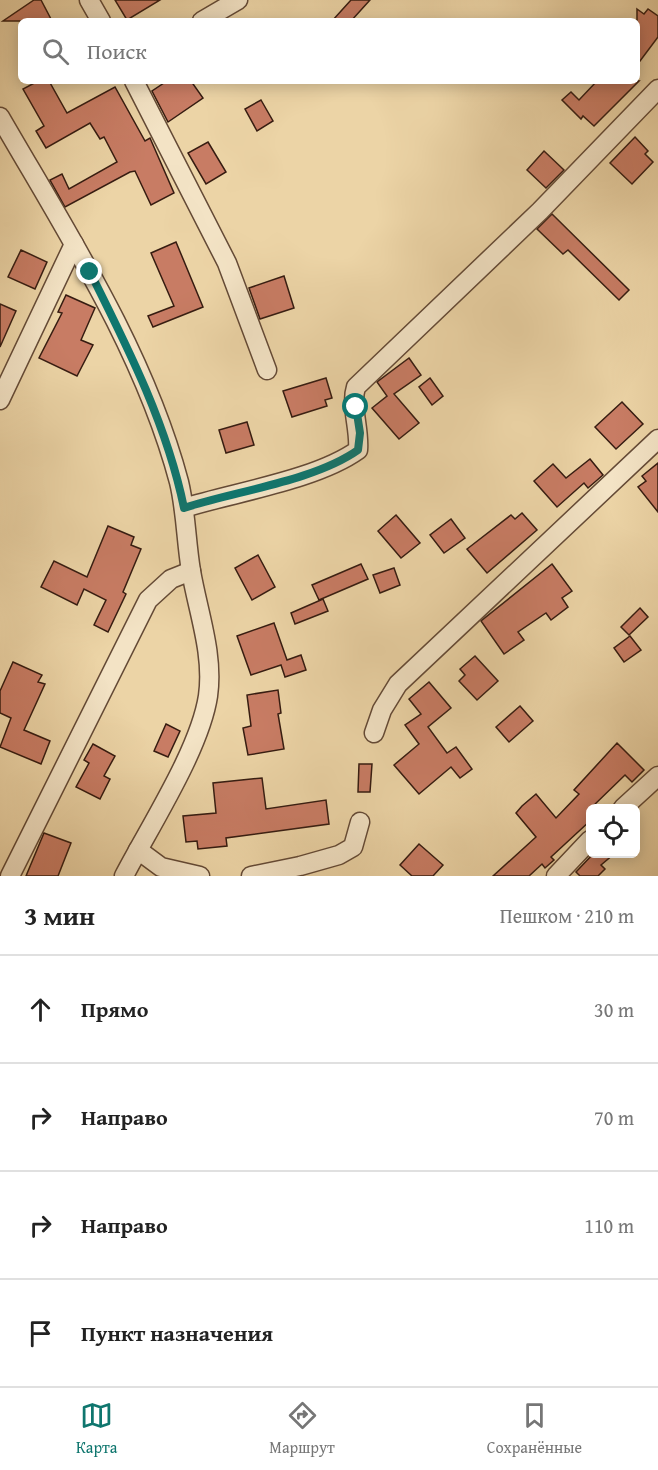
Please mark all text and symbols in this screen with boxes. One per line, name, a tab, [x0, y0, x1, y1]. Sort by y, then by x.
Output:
search box	[18, 18, 640, 84]
icon: search	[39, 35, 72, 68]
text: Поиск	[87, 35, 147, 67]
route end	[76, 258, 102, 284]
route start	[342, 393, 368, 419]
map controls	[586, 804, 640, 858]
button: locate	[586, 804, 640, 858]
text: 3 мин	[24, 896, 95, 935]
text: Пешком · 210 m	[500, 901, 634, 930]
icon: ahead	[24, 993, 57, 1026]
text: Прямо	[81, 993, 148, 1025]
text: 30 m	[594, 995, 634, 1024]
icon: right	[24, 1101, 57, 1134]
text: Направо	[81, 1101, 168, 1133]
text: 70 m	[594, 1103, 634, 1132]
icon: right	[24, 1209, 57, 1242]
text: Направо	[81, 1209, 168, 1241]
text: 110 m	[584, 1211, 634, 1240]
icon: arrive	[24, 1317, 57, 1350]
text: Пункт назначения	[81, 1317, 273, 1349]
tab: Карта	[76, 1399, 117, 1459]
tab: Маршрут	[269, 1399, 335, 1459]
tab: Сохранённые	[487, 1399, 582, 1459]

